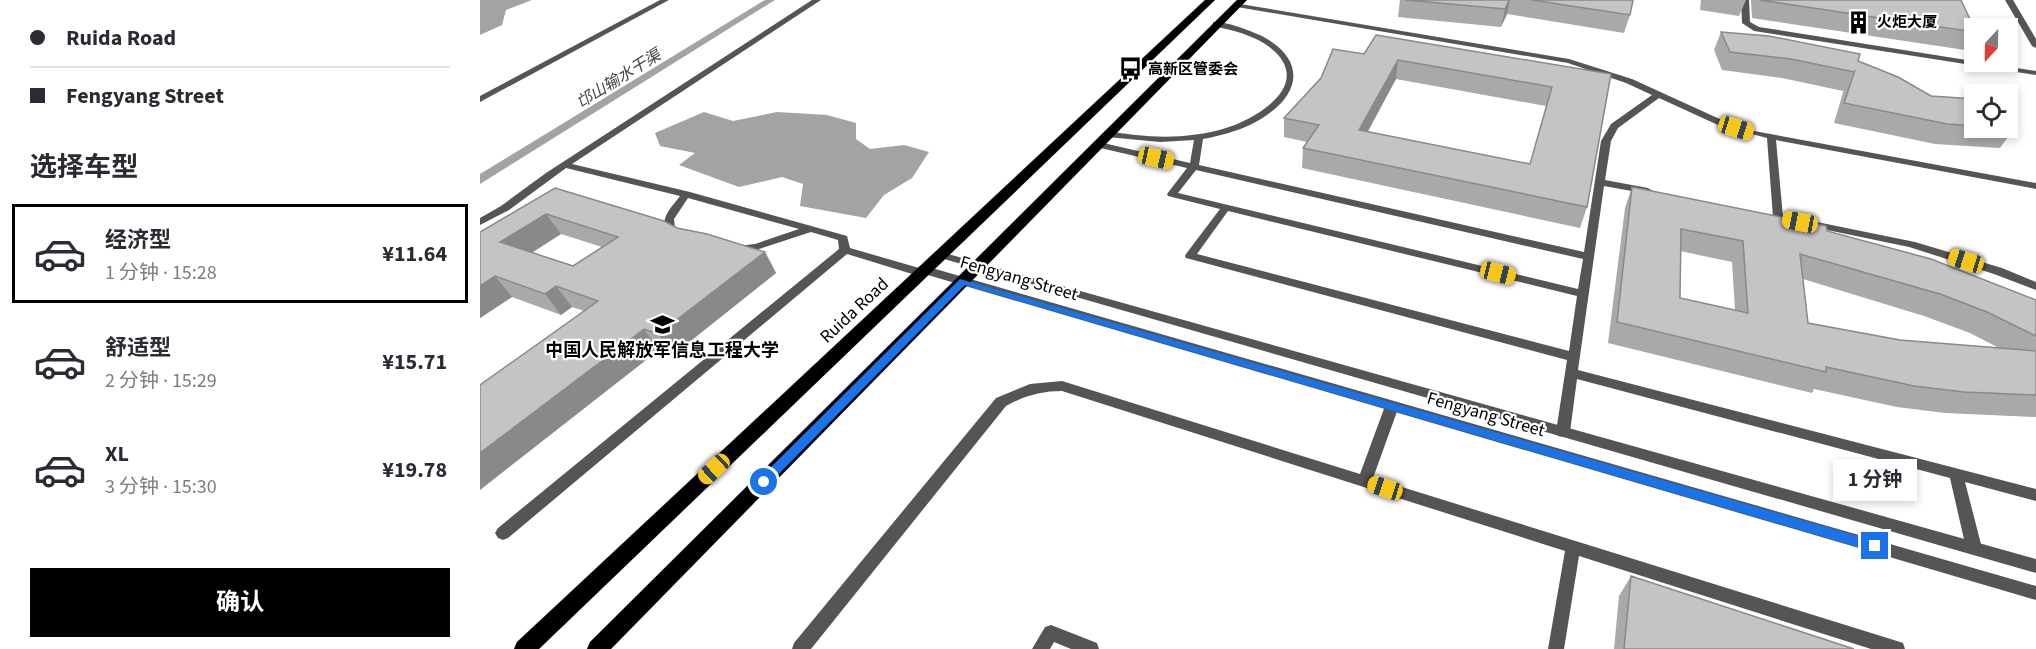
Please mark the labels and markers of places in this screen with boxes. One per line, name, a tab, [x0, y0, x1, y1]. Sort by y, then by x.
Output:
building icon: 火炬大厦	[1846, 9, 1872, 35]
place label: 火炬大厦	[1877, 12, 1937, 33]
bus stop icon: 高新区管委会	[1117, 56, 1143, 82]
place label: 高新区管委会	[1148, 59, 1238, 80]
school or university icon: 中国人民解放军信息工程大学	[649, 311, 675, 337]
place label: 中国人民解放军信息工程大学	[545, 338, 779, 363]

